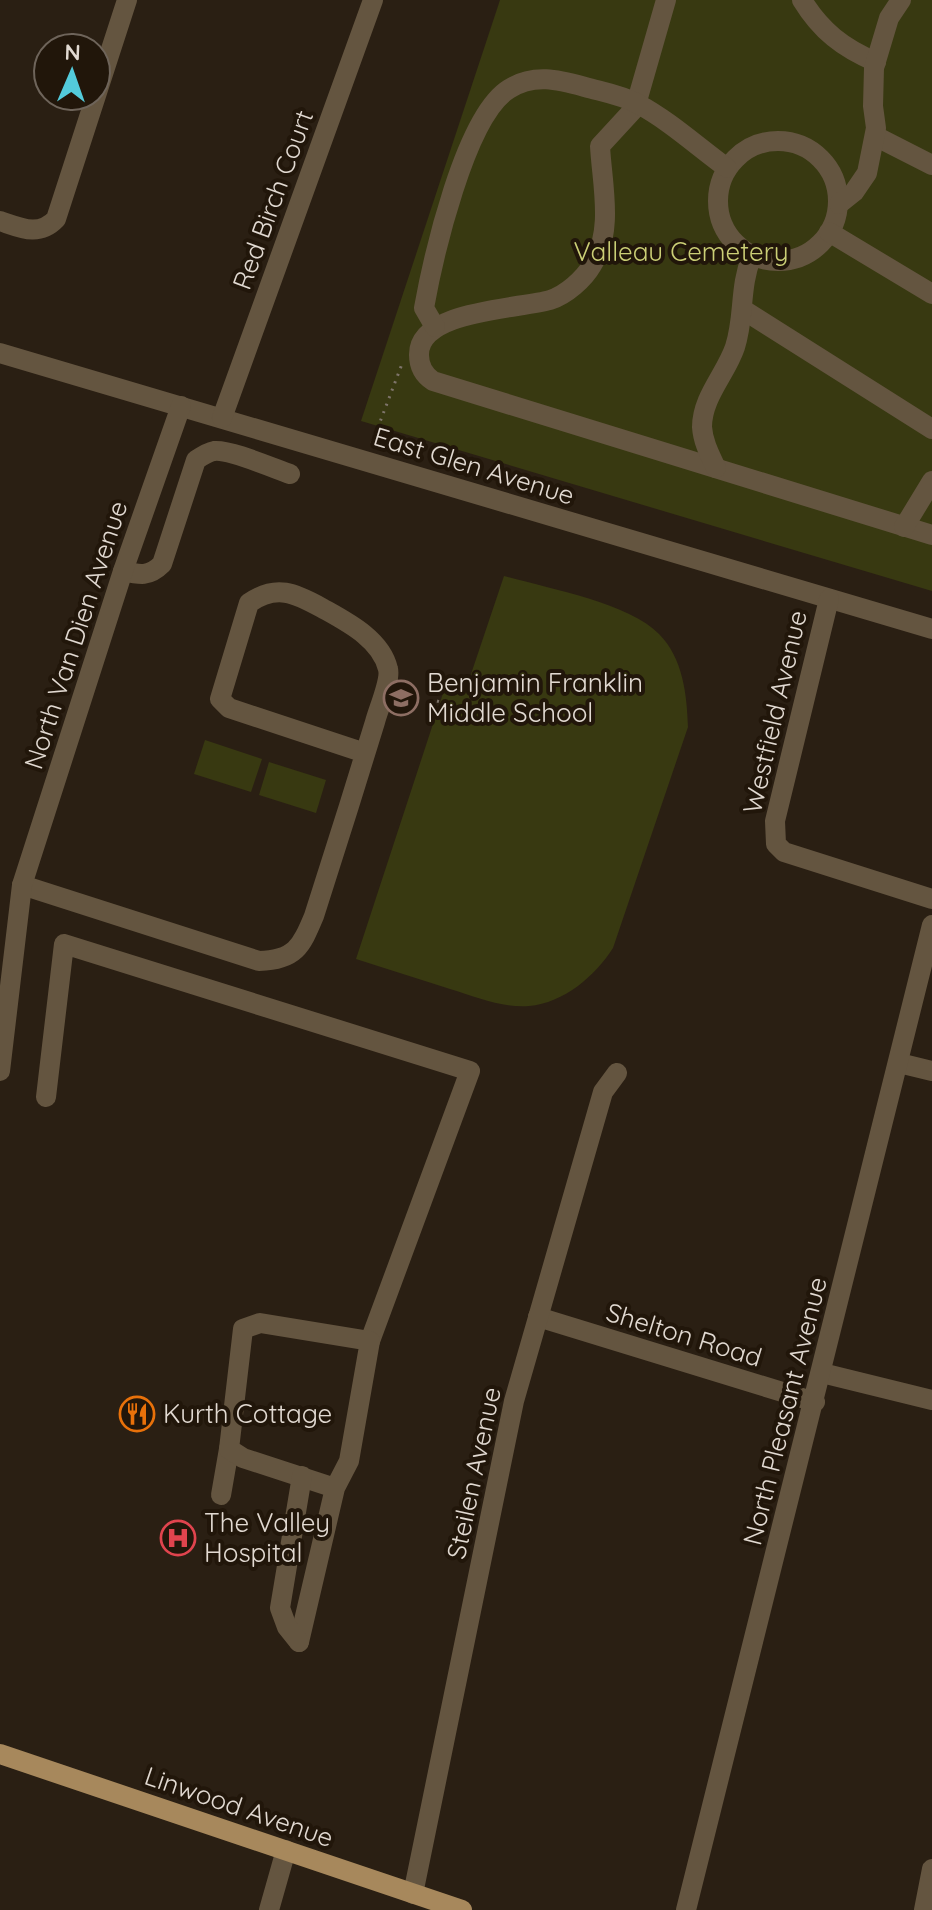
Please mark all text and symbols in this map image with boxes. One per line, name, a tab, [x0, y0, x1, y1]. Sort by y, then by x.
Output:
north arrow	[32, 32, 112, 112]
text: N	[64, 38, 81, 66]
street label: Red Birch Court	[225, 106, 320, 294]
park label: Valleau Cemetery	[574, 235, 788, 268]
street label: East Glen Avenue	[370, 419, 579, 512]
street label: North Van Dien Avenue	[17, 497, 135, 773]
street label: Westfield Avenue	[735, 607, 814, 817]
place label: Benjamin Franklin Middle School	[427, 666, 643, 729]
school or university icon: Benjamin Franklin Middle School	[382, 679, 420, 717]
street label: North Pleasant Avenue	[735, 1273, 834, 1548]
street label: Shelton Road	[602, 1295, 766, 1374]
street label: Steilen Avenue	[439, 1384, 508, 1562]
restaurant icon: Kurth Cottage	[118, 1395, 156, 1433]
place label: Kurth Cottage	[163, 1397, 332, 1430]
place label: The Valley Hospital	[204, 1506, 330, 1569]
hospital icon: The Valley Hospital	[159, 1519, 197, 1557]
street label: Linwood Avenue	[141, 1759, 338, 1854]

